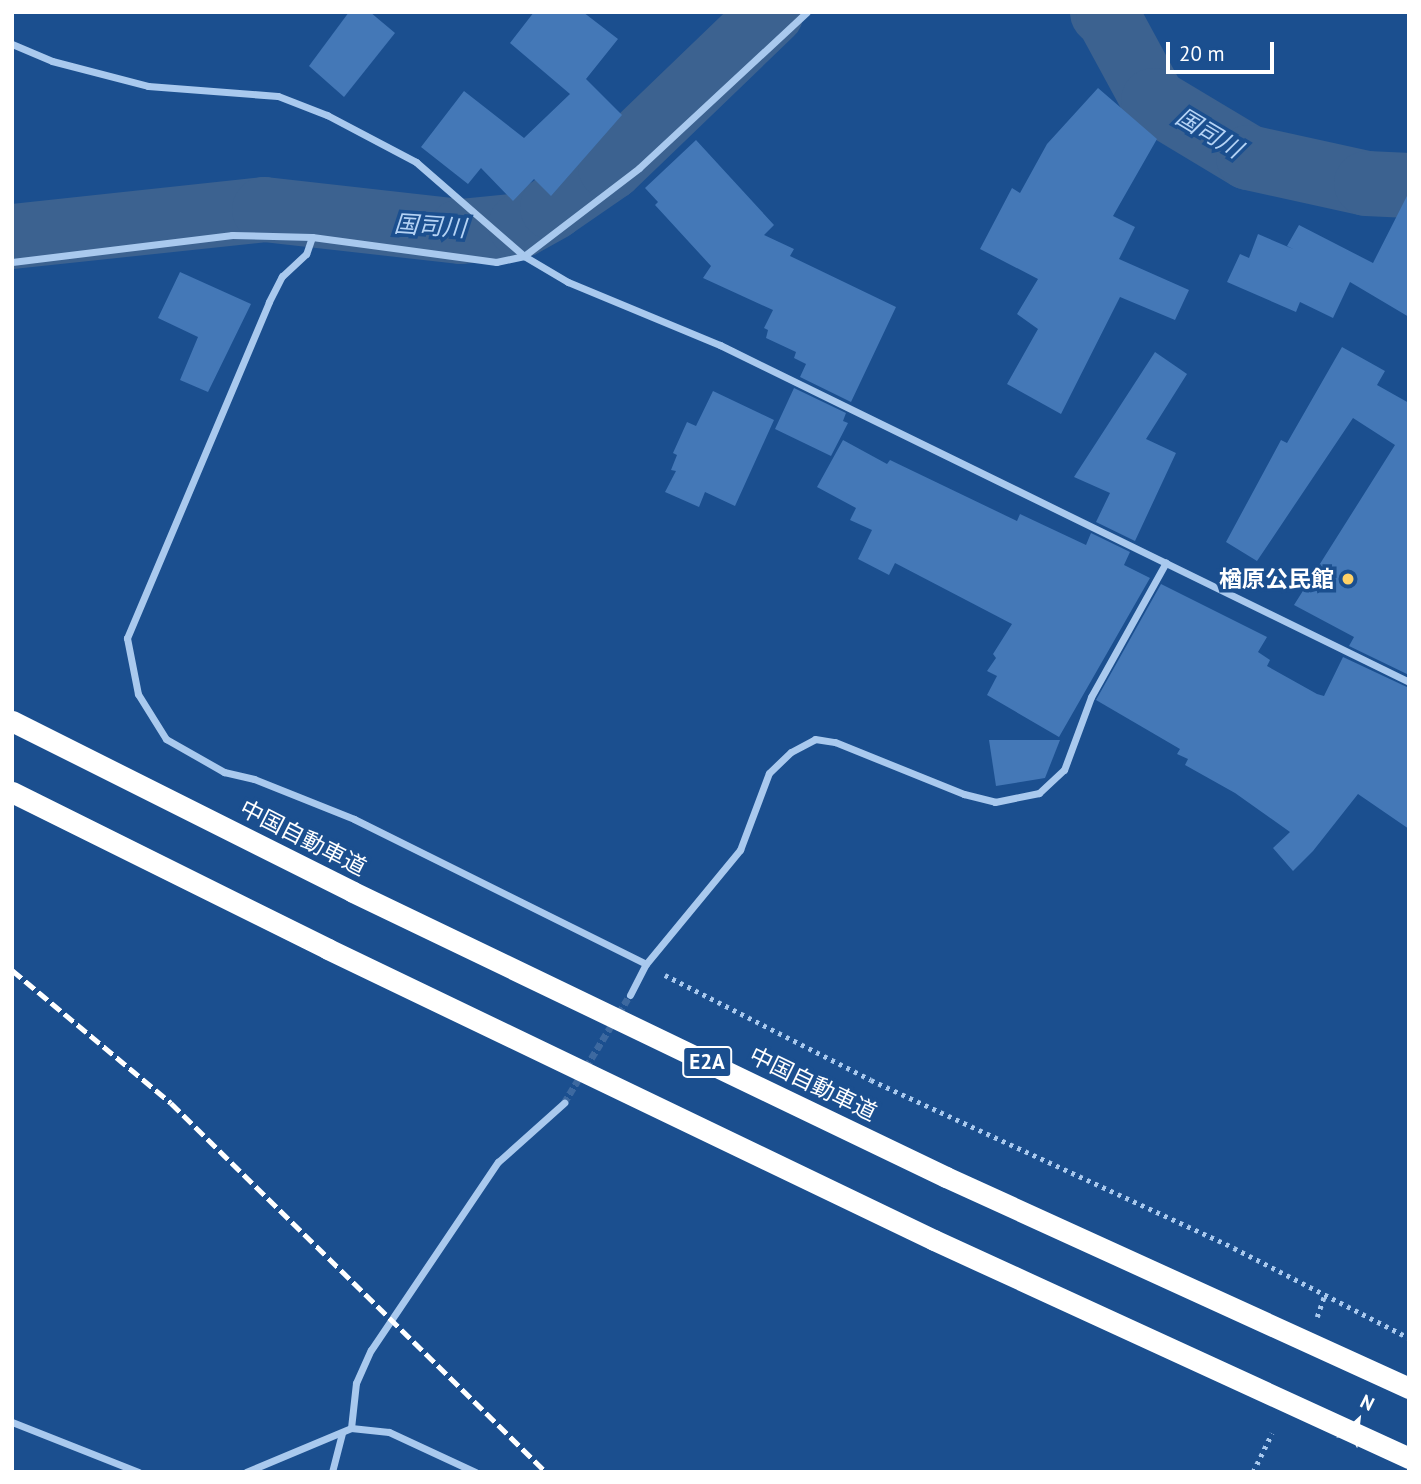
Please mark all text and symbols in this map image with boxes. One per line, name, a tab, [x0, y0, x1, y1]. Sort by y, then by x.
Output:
scale bar	[1169, 28, 1278, 72]
text: 20 m	[1179, 40, 1225, 67]
water label: 国司川	[1171, 102, 1247, 164]
water label: 国司川	[393, 209, 467, 243]
place label: 楢原公民館	[1219, 565, 1334, 593]
marker: 楢原公民館	[1340, 571, 1356, 587]
street label: 中国自動車道	[235, 794, 371, 882]
street label: 中国自動車道	[745, 1041, 881, 1127]
road number: E2A	[681, 1044, 733, 1080]
north arrow	[1323, 1386, 1393, 1456]
text: N	[1357, 1389, 1379, 1416]

